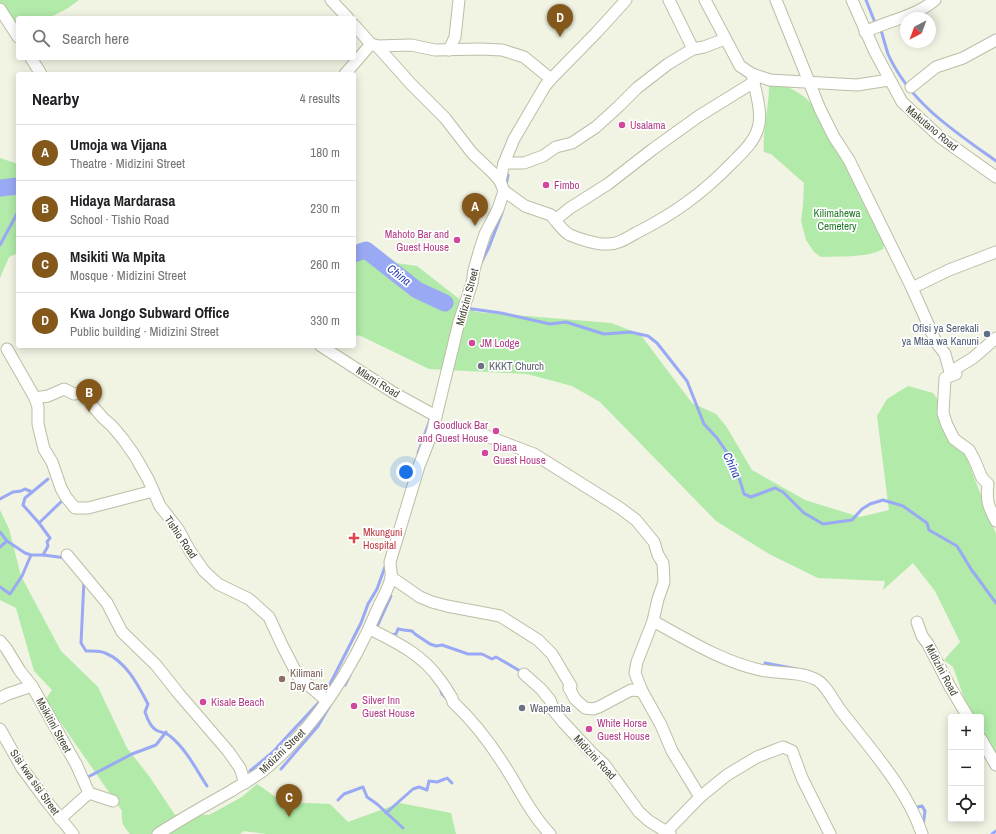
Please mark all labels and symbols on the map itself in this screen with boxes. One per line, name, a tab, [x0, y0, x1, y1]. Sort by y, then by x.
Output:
pin: D	[547, 4, 573, 37]
north arrow	[900, 12, 936, 48]
street label: Makutano Road	[903, 102, 961, 154]
place label: Usalama	[630, 118, 666, 132]
marker: Usalama	[617, 120, 627, 130]
place label: Fimbo	[554, 178, 580, 192]
marker: Fimbo	[541, 180, 551, 190]
pin: A	[462, 193, 488, 226]
park label: Kilimahewa Cemetery	[813, 206, 861, 233]
place label: Mahoto Bar and Guest House	[385, 227, 449, 254]
marker: Mahoto Bar and Guest House	[452, 235, 462, 245]
water label: China	[384, 261, 415, 290]
street label: Midizini Street	[453, 266, 481, 327]
place label: Ofisi ya Serekali ya Mtaa wa Kanuni	[902, 321, 979, 348]
marker: Ofisi ya Serekali ya Mtaa wa Kanuni	[982, 329, 992, 339]
place label: JM Lodge	[480, 336, 520, 350]
marker: JM Lodge	[467, 338, 477, 348]
place label: KKKT Church	[489, 359, 544, 373]
marker: KKKT Church	[476, 361, 486, 371]
street label: Mlami Road	[354, 363, 402, 401]
pin: B	[76, 379, 102, 412]
place label: Goodluck Bar and Guest House	[418, 418, 488, 445]
marker: Goodluck Bar and Guest House	[491, 426, 501, 436]
place label: Diana Guest House	[493, 440, 546, 467]
marker: Diana Guest House	[480, 448, 490, 458]
water label: China	[719, 450, 745, 481]
your location	[396, 462, 416, 482]
street label: Tishio Road	[162, 513, 200, 561]
place label: Mkunguni Hospital	[363, 525, 403, 552]
marker: Mkunguni Hospital	[348, 532, 360, 544]
street label: Midizini Road	[923, 642, 961, 698]
place label: Kilimani Day Care	[290, 666, 328, 693]
marker: Kilimani Day Care	[277, 674, 287, 684]
place label: Silver Inn Guest House	[362, 693, 415, 720]
street label: Msikitini Street	[33, 695, 75, 755]
place label: Kisale Beach	[211, 695, 264, 709]
marker: Kisale Beach	[198, 697, 208, 707]
marker: Silver Inn Guest House	[349, 701, 359, 711]
place label: Wapemba	[530, 701, 571, 715]
marker: Wapemba	[517, 703, 527, 713]
place label: White Horse Guest House	[597, 716, 650, 743]
marker: White Horse Guest House	[584, 724, 594, 734]
street label: Midizini Street	[256, 725, 308, 776]
street label: Midizini Road	[571, 732, 619, 782]
street label: Sisi kwa sisi Street	[7, 746, 63, 818]
pin: C	[276, 784, 302, 817]

